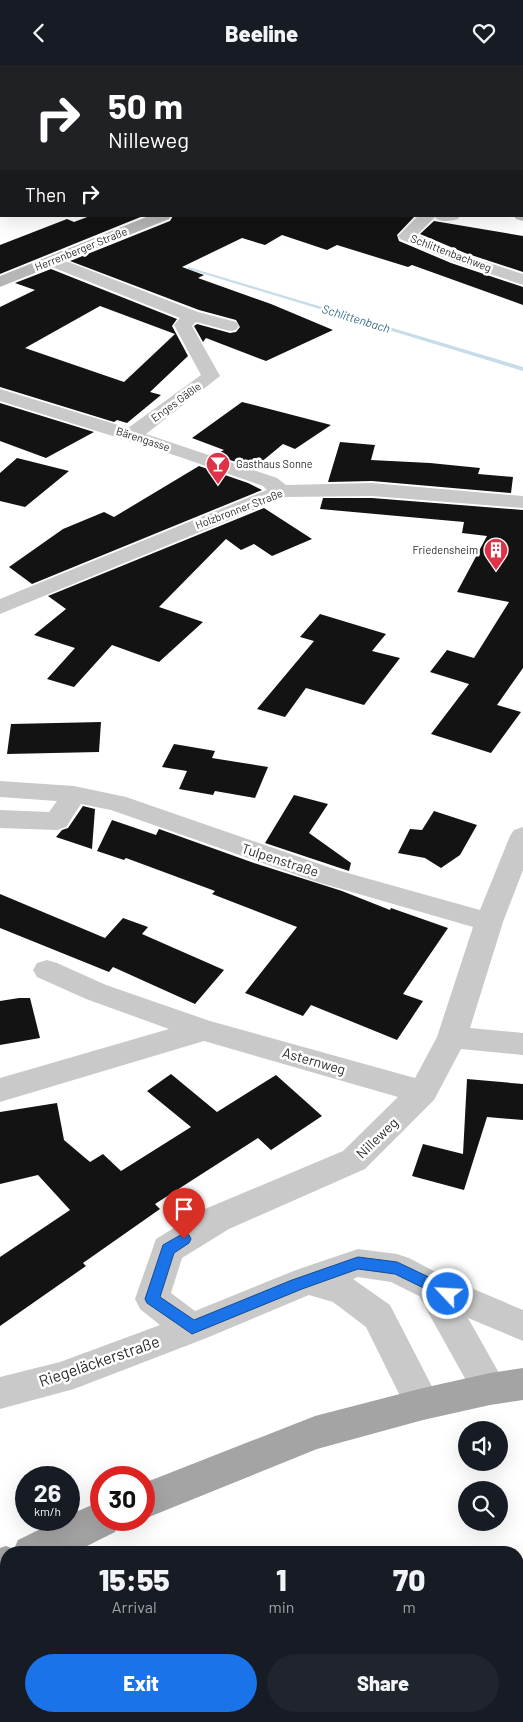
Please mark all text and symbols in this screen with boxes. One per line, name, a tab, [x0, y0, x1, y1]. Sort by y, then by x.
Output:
icon: back	[25, 19, 53, 47]
icon: heart	[470, 19, 498, 47]
text: Beeline	[225, 20, 298, 46]
text: 50 m	[108, 84, 183, 126]
icon: right	[25, 85, 90, 150]
text: Nilleweg	[108, 126, 189, 152]
icon: right	[76, 180, 104, 208]
text: Then	[25, 183, 66, 206]
street label: Herrenberger Straße	[33, 224, 129, 273]
street label: Schlittenbachweg	[409, 231, 494, 274]
water label: Schlittenbach	[321, 301, 392, 335]
street label: Enges Gäßle	[148, 379, 203, 424]
street label: Bärengasse	[115, 424, 172, 453]
bar icon: Gasthaus Sonne	[205, 451, 231, 485]
place label: Gasthaus Sonne	[236, 457, 313, 470]
street label: Holzbronner Straße	[193, 486, 284, 531]
building icon: Friedensheim	[483, 537, 509, 571]
place label: Friedensheim	[413, 543, 478, 556]
street label: Tulpenstraße	[239, 839, 321, 880]
street label: Asternweg	[281, 1043, 348, 1078]
street label: Nilleweg	[352, 1114, 401, 1162]
pin	[163, 1188, 205, 1239]
icon: arrive	[170, 1195, 198, 1223]
position arrow	[421, 1267, 473, 1319]
street label: Riegeläckerstraße	[36, 1331, 162, 1390]
map controls	[458, 1421, 508, 1531]
button: sound	[458, 1421, 508, 1471]
speed limit sign: 30	[90, 1466, 155, 1531]
text: 26	[34, 1477, 61, 1507]
button: search	[458, 1481, 508, 1531]
text: km/h	[34, 1504, 61, 1518]
text: 15:55	[99, 1561, 170, 1597]
text: 1	[276, 1561, 287, 1597]
text: 70	[393, 1561, 425, 1597]
text: Arrival	[112, 1597, 157, 1616]
text: min	[268, 1597, 294, 1616]
text: m	[403, 1597, 416, 1616]
button: Exit	[25, 1654, 257, 1712]
button: Share	[267, 1654, 499, 1712]

